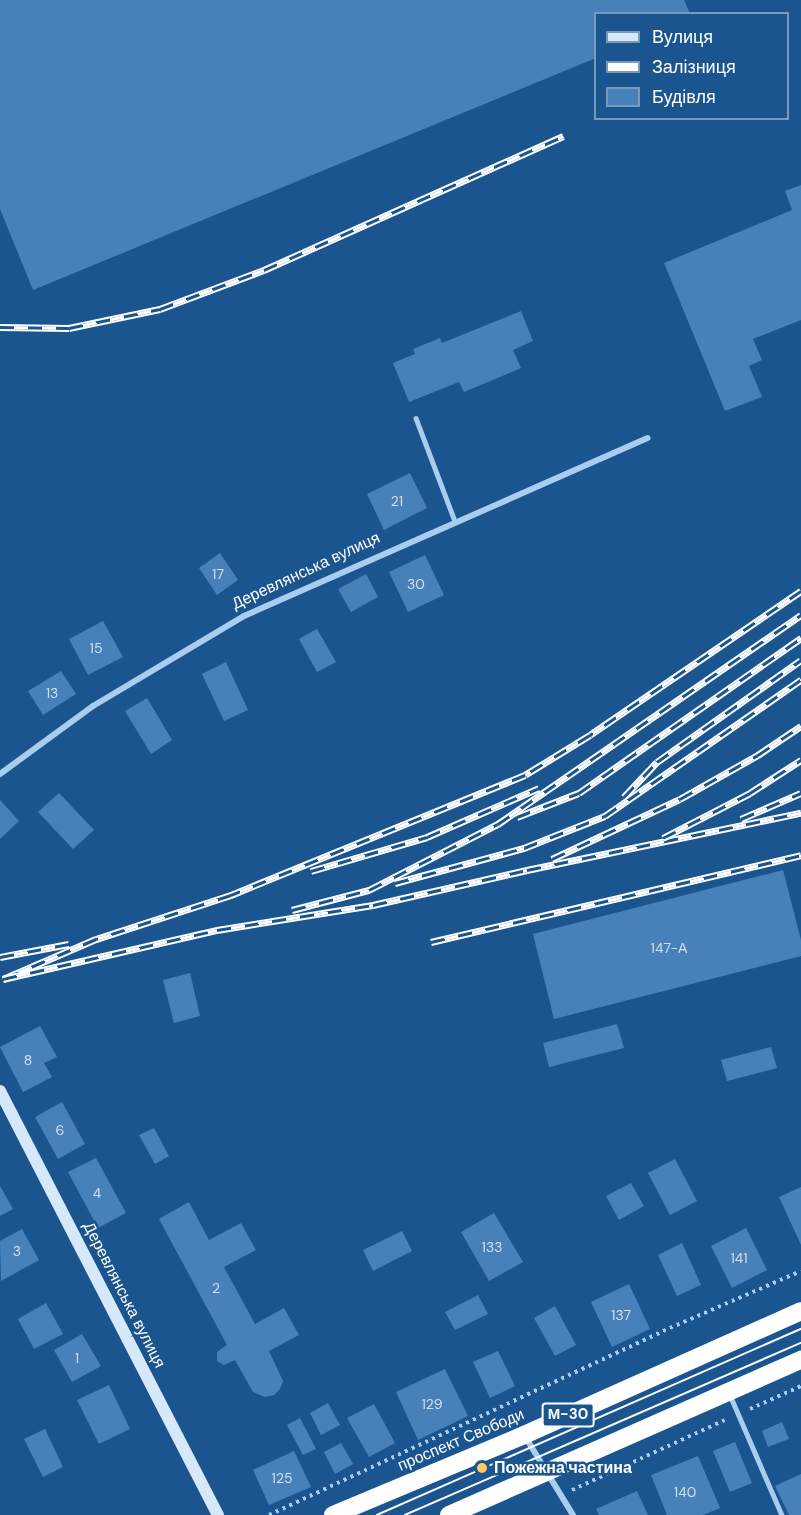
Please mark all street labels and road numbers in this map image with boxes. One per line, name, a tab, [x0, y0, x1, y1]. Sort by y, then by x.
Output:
street label: Деревлянська вулиця	[229, 528, 383, 614]
street label: Деревлянська вулиця	[79, 1219, 169, 1371]
road number: М-30	[541, 1403, 595, 1427]
street label: проспект Свободи	[395, 1405, 527, 1475]

